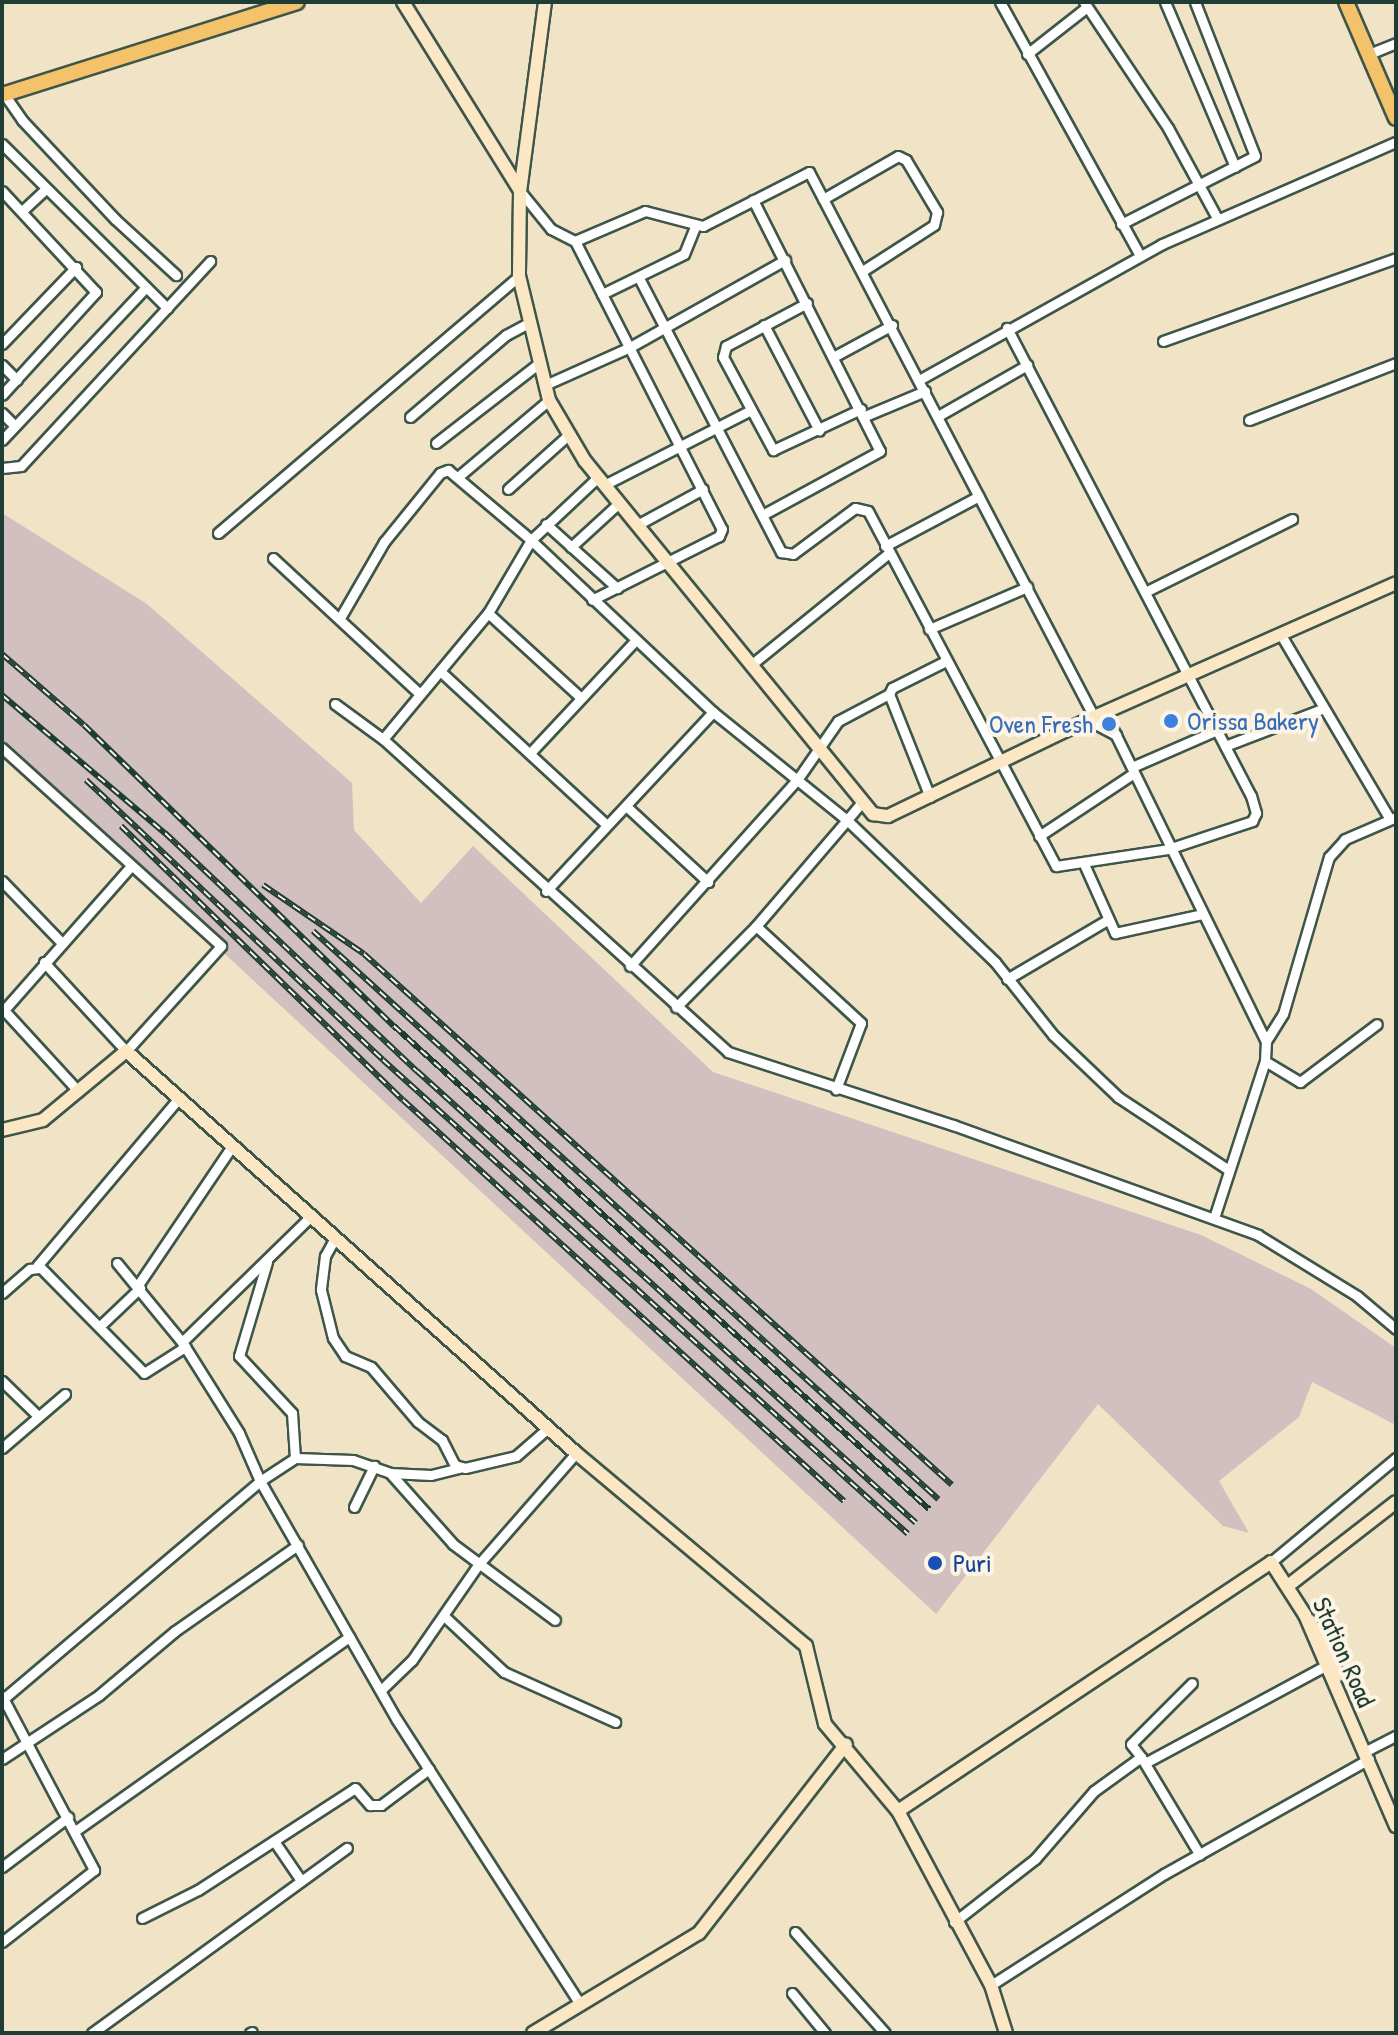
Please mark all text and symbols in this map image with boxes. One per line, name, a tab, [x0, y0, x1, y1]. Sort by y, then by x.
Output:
place label: Orissa Bakery	[1187, 705, 1319, 737]
place label: Oven Fresh	[989, 708, 1093, 740]
marker: Orissa Bakery	[1162, 712, 1180, 730]
marker: Oven Fresh	[1100, 715, 1118, 733]
place label: Puri	[953, 1547, 992, 1579]
marker: Puri	[924, 1552, 946, 1574]
street label: Station Road	[1306, 1592, 1382, 1712]

